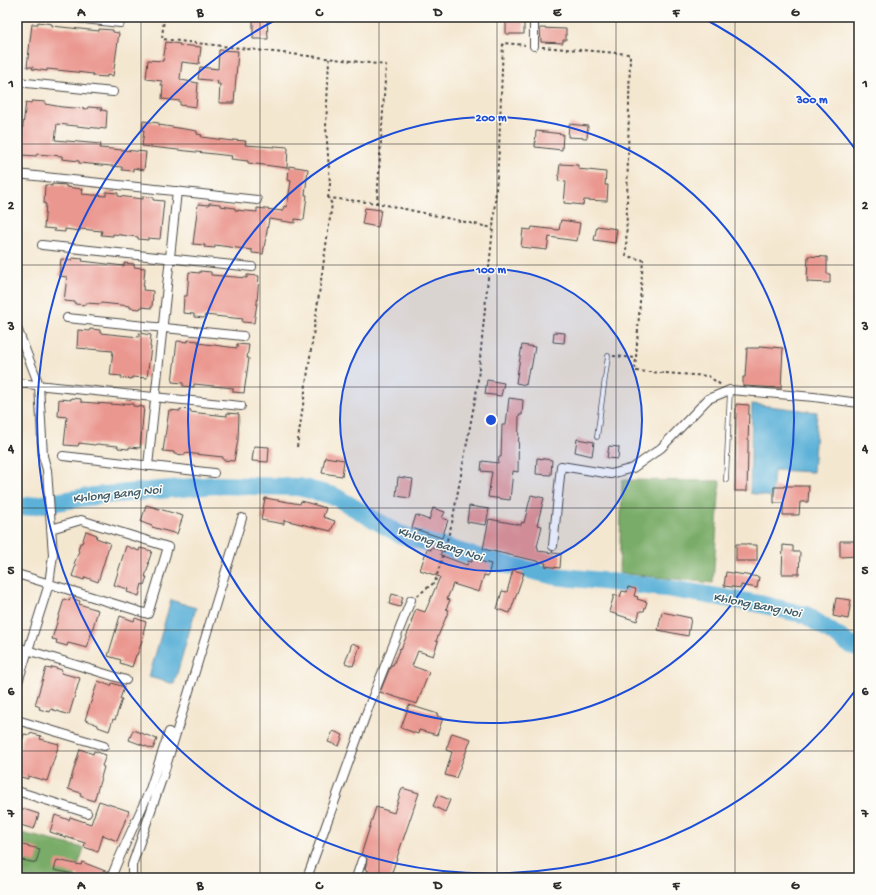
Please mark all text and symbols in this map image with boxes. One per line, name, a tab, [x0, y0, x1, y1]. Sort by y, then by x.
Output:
text: A	[76, 6, 86, 21]
text: B	[196, 6, 205, 21]
text: C	[314, 6, 324, 21]
text: D	[433, 6, 443, 21]
text: E	[553, 6, 562, 21]
text: F	[672, 6, 681, 21]
text: G	[791, 6, 800, 21]
text: 1	[7, 77, 14, 92]
text: 1	[861, 77, 868, 92]
text: 300 m	[795, 94, 828, 108]
text: 200 m	[476, 112, 507, 126]
text: 2	[8, 199, 15, 214]
text: 2	[862, 199, 869, 214]
text: 100 m	[475, 264, 506, 278]
text: 3	[7, 320, 15, 335]
text: 3	[861, 320, 869, 335]
centre of rings	[484, 413, 498, 427]
text: 4	[7, 442, 15, 457]
text: 4	[861, 442, 869, 457]
water label: Khlong Bang Noi	[72, 483, 164, 507]
water label: Khlong Bang Noi	[395, 524, 487, 567]
text: 5	[8, 564, 15, 579]
text: 5	[862, 564, 869, 579]
water label: Khlong Bang Noi	[712, 590, 804, 622]
text: 6	[8, 685, 15, 700]
text: 6	[862, 685, 869, 700]
text: 7	[7, 807, 16, 822]
text: 7	[861, 807, 870, 822]
text: A	[76, 879, 86, 894]
text: B	[196, 879, 205, 894]
text: C	[314, 879, 324, 894]
text: D	[433, 879, 443, 894]
text: E	[553, 879, 562, 894]
text: F	[672, 879, 681, 894]
text: G	[791, 879, 800, 894]

